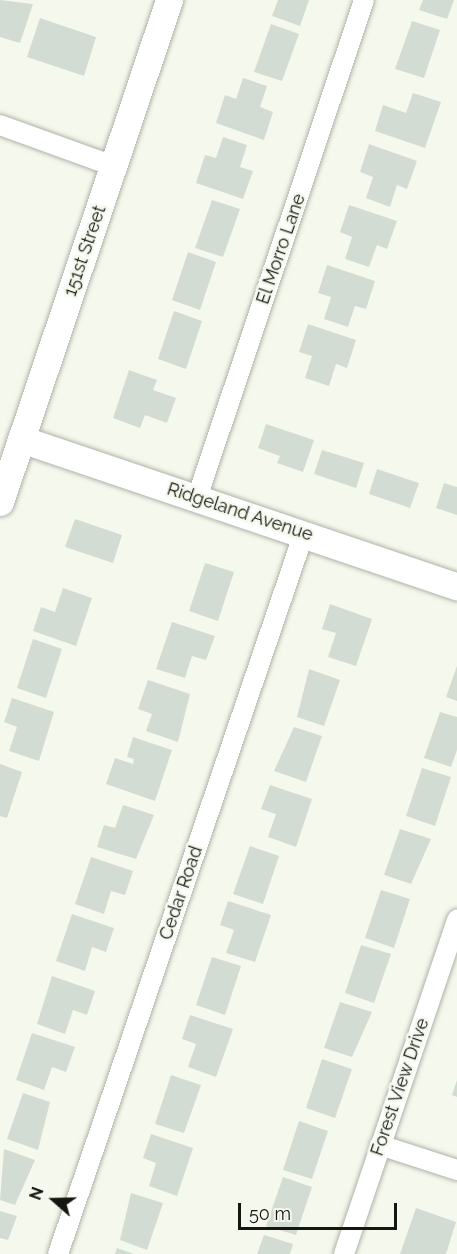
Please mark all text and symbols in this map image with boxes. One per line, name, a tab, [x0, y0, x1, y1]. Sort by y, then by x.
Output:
street label: El Morro Lane	[252, 191, 310, 307]
street label: 151st Street	[59, 203, 111, 299]
street label: Ridgeland Avenue	[164, 478, 316, 546]
street label: Cedar Road	[155, 843, 207, 943]
street label: Forest View Drive	[366, 1015, 434, 1159]
north arrow	[24, 1170, 84, 1230]
text: N	[26, 1185, 48, 1203]
scale bar	[241, 1191, 400, 1229]
text: 50 m	[249, 1203, 291, 1224]

